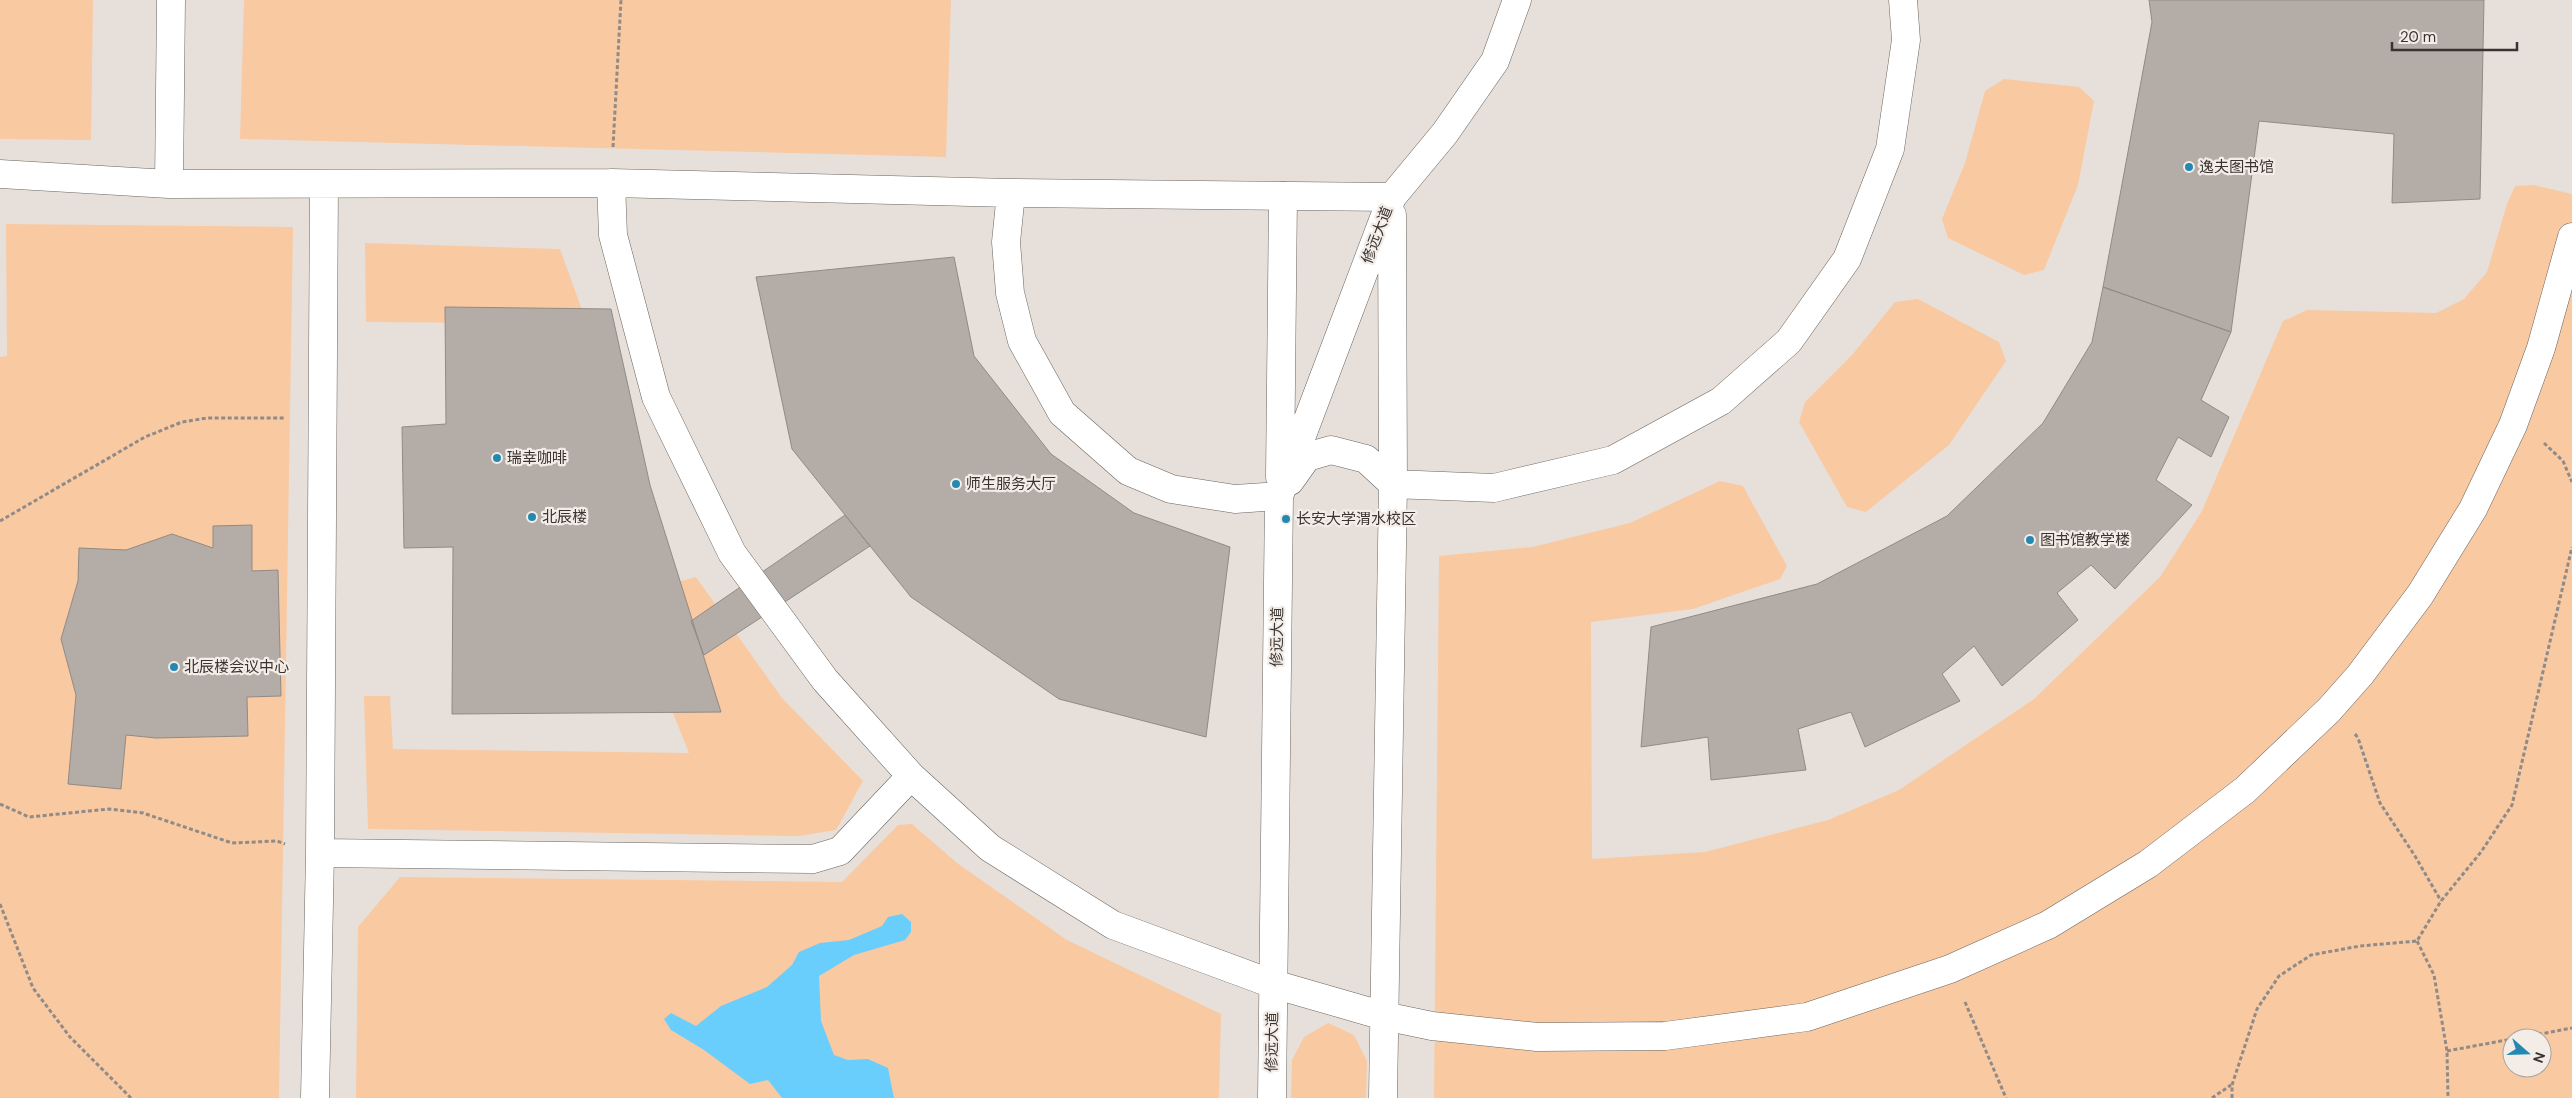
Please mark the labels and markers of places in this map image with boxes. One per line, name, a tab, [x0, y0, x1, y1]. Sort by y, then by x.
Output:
place label: 逸夫图书馆	[2199, 157, 2274, 177]
marker: 逸夫图书馆	[2183, 161, 2195, 173]
place label: 瑞幸咖啡	[507, 448, 567, 468]
marker: 瑞幸咖啡	[491, 452, 503, 464]
place label: 师生服务大厅	[966, 474, 1056, 494]
marker: 师生服务大厅	[950, 478, 962, 490]
place label: 北辰楼	[542, 507, 587, 527]
place label: 长安大学渭水校区	[1296, 509, 1416, 529]
marker: 北辰楼	[526, 511, 538, 523]
marker: 长安大学渭水校区	[1280, 513, 1292, 525]
place label: 图书馆教学楼	[2040, 530, 2130, 550]
marker: 图书馆教学楼	[2024, 534, 2036, 546]
place label: 北辰楼会议中心	[184, 657, 289, 677]
marker: 北辰楼会议中心	[168, 661, 180, 673]

